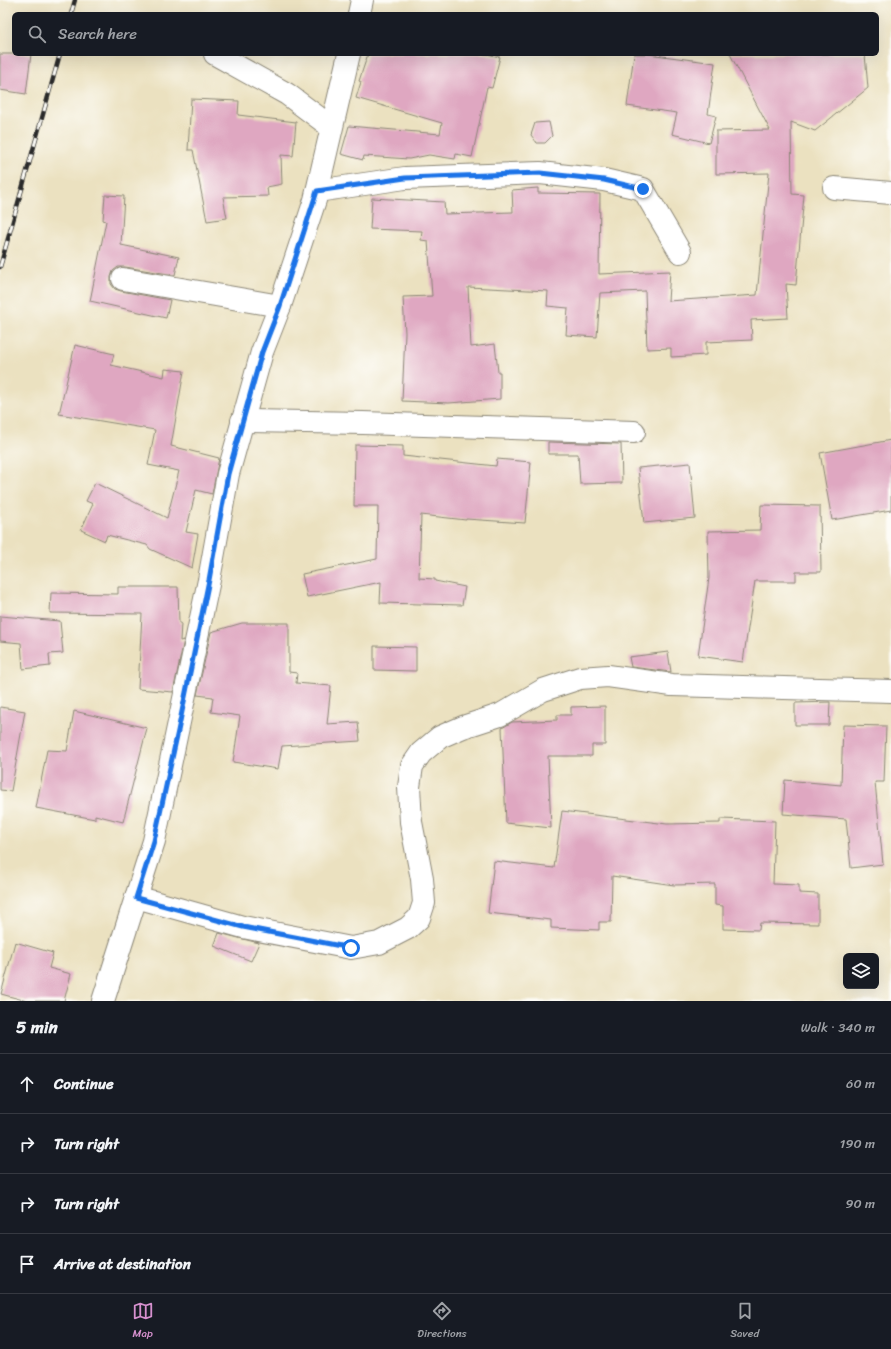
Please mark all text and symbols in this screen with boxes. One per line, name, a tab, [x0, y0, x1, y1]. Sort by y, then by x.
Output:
search box	[12, 12, 879, 56]
text: Search here	[58, 21, 137, 47]
icon: search	[26, 23, 48, 45]
route end	[634, 180, 652, 198]
route start	[342, 939, 360, 957]
map controls	[843, 953, 879, 989]
button: layers	[843, 953, 879, 989]
text: 5 min	[16, 1012, 58, 1042]
text: Walk · 340 m	[801, 1016, 875, 1039]
text: Continue	[54, 1071, 114, 1097]
text: 60 m	[846, 1072, 875, 1095]
icon: ahead	[16, 1073, 38, 1095]
text: Turn right	[54, 1131, 119, 1157]
text: 190 m	[840, 1132, 875, 1155]
icon: right	[16, 1133, 38, 1155]
text: Turn right	[54, 1191, 119, 1217]
text: 90 m	[845, 1192, 875, 1215]
icon: right	[16, 1193, 38, 1215]
text: Arrive at destination	[54, 1251, 191, 1277]
icon: arrive	[16, 1253, 38, 1275]
tab: Map	[132, 1300, 154, 1343]
tab: Directions	[417, 1300, 467, 1343]
tab: Saved	[730, 1300, 759, 1343]

